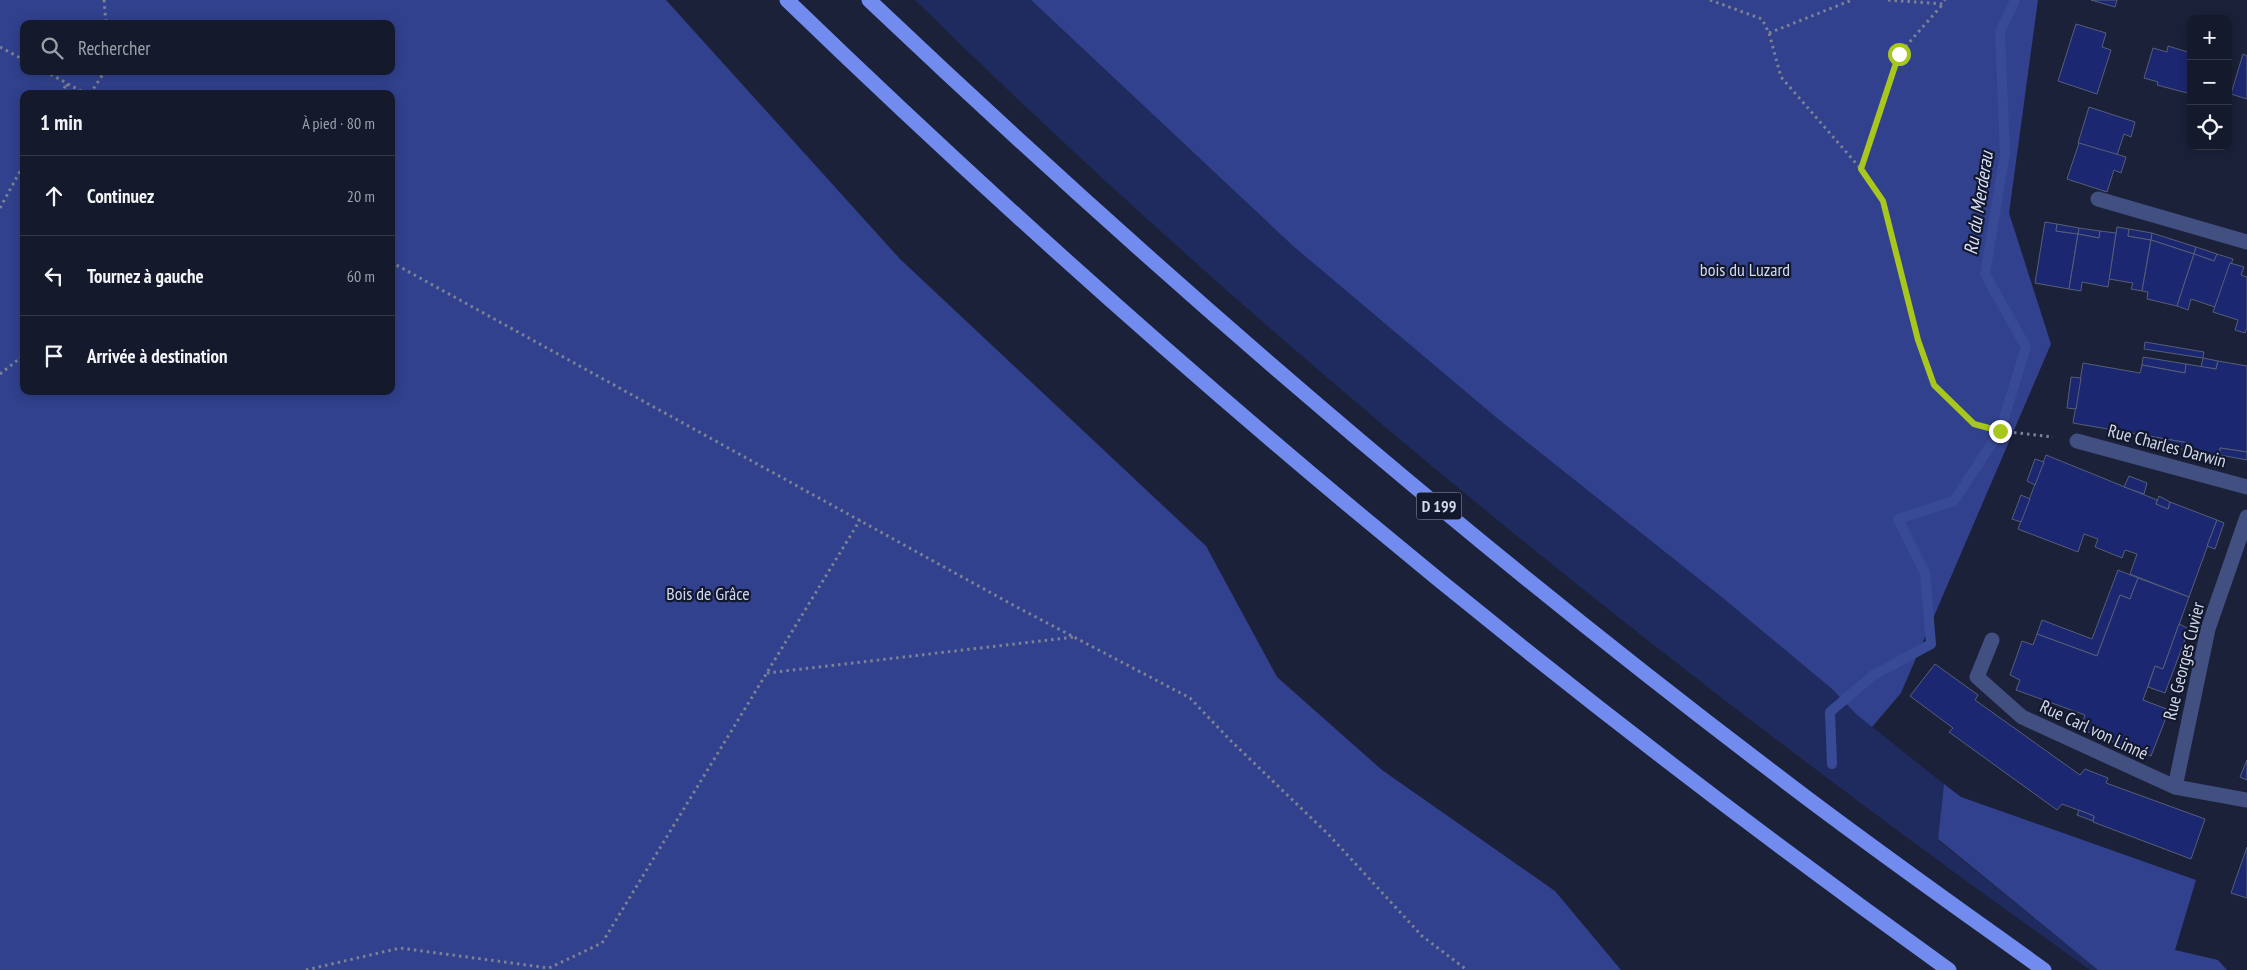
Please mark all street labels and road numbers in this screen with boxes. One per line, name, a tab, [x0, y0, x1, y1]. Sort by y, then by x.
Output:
street label: Rue Charles Darwin	[2105, 419, 2229, 472]
road number: D 199	[1416, 492, 1462, 520]
street label: Rue Georges Cuvier	[2158, 599, 2209, 722]
street label: Rue Carl von Linné	[2036, 694, 2152, 765]

